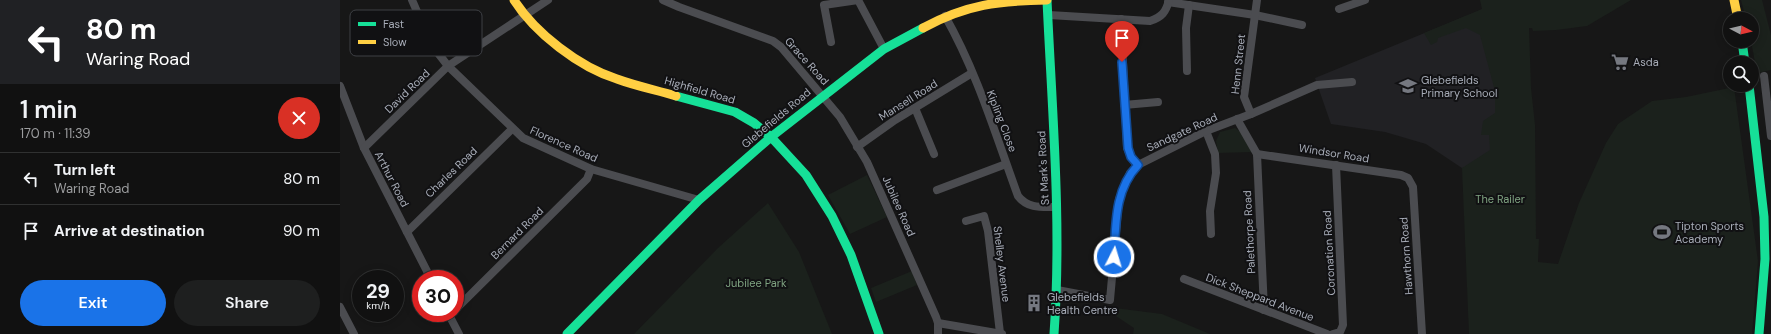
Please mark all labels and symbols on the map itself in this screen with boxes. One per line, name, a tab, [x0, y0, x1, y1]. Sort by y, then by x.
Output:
legend	[350, 10, 482, 56]
north arrow	[1723, 12, 1759, 48]
text: Fast	[383, 17, 404, 31]
pin	[1105, 21, 1139, 62]
street label: Henn Street	[1228, 33, 1248, 95]
street label: Grace Road	[782, 34, 832, 88]
text: Slow	[383, 35, 407, 49]
supermarket icon: Asda	[1610, 52, 1630, 72]
place label: Asda	[1633, 55, 1659, 69]
street label: David Road	[382, 66, 433, 116]
street label: Highfield Road	[663, 73, 737, 107]
place label: Glebefields Primary School	[1421, 73, 1497, 100]
street label: Mansell Road	[876, 76, 940, 124]
school or university icon: Glebefields Primary School	[1398, 76, 1418, 96]
street label: Glebefields Road	[739, 85, 814, 151]
street label: Kipling Close	[984, 88, 1020, 154]
street label: Sandgate Road	[1144, 109, 1220, 155]
street label: Florence Road	[528, 123, 600, 165]
street label: St Mark's Road	[1034, 130, 1052, 205]
street label: Windsor Road	[1298, 141, 1370, 165]
street label: Charles Road	[422, 144, 480, 200]
street label: Arthur Road	[372, 149, 412, 209]
street label: Jubilee Road	[879, 174, 919, 239]
street label: Palethorpe Road	[1240, 190, 1258, 274]
park label: The Railer	[1475, 192, 1525, 206]
street label: Bernard Road	[488, 204, 546, 262]
street label: Coronation Road	[1320, 210, 1338, 296]
street label: Hawthorn Road	[1396, 217, 1416, 295]
place label: Tipton Sports Academy	[1675, 219, 1744, 246]
sports icon: Tipton Sports Academy	[1652, 222, 1672, 242]
street label: Shelley Avenue	[990, 225, 1014, 303]
position arrow	[1093, 236, 1135, 278]
speed limit sign: 30	[412, 270, 464, 322]
street label: Dick Sheppard Avenue	[1204, 270, 1316, 324]
park label: Jubilee Park	[726, 276, 787, 290]
place label: Glebefields Health Centre	[1047, 290, 1118, 317]
building icon: Glebefields Health Centre	[1024, 293, 1044, 313]

